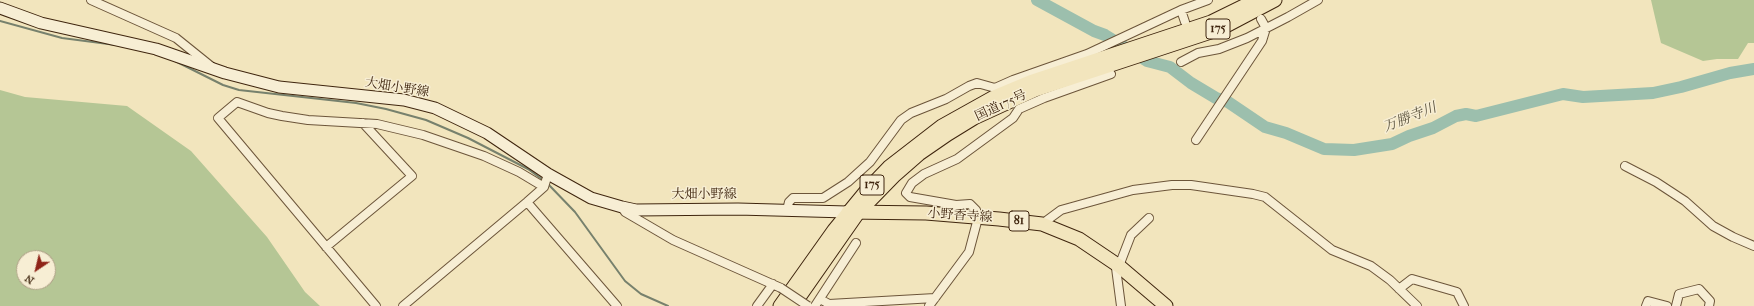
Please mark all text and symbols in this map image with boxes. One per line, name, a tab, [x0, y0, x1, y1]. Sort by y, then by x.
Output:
road number: 175	[1206, 19, 1230, 39]
street label: 大畑小野線	[364, 75, 430, 101]
street label: 国道175号	[973, 87, 1029, 125]
water label: 万勝寺川	[1381, 100, 1439, 136]
road number: 175	[860, 175, 884, 195]
street label: 大畑小野線	[672, 187, 736, 203]
street label: 小野香寺線	[927, 206, 993, 226]
road number: 81	[1009, 211, 1029, 231]
north arrow	[16, 250, 56, 290]
text: N	[22, 272, 37, 287]

